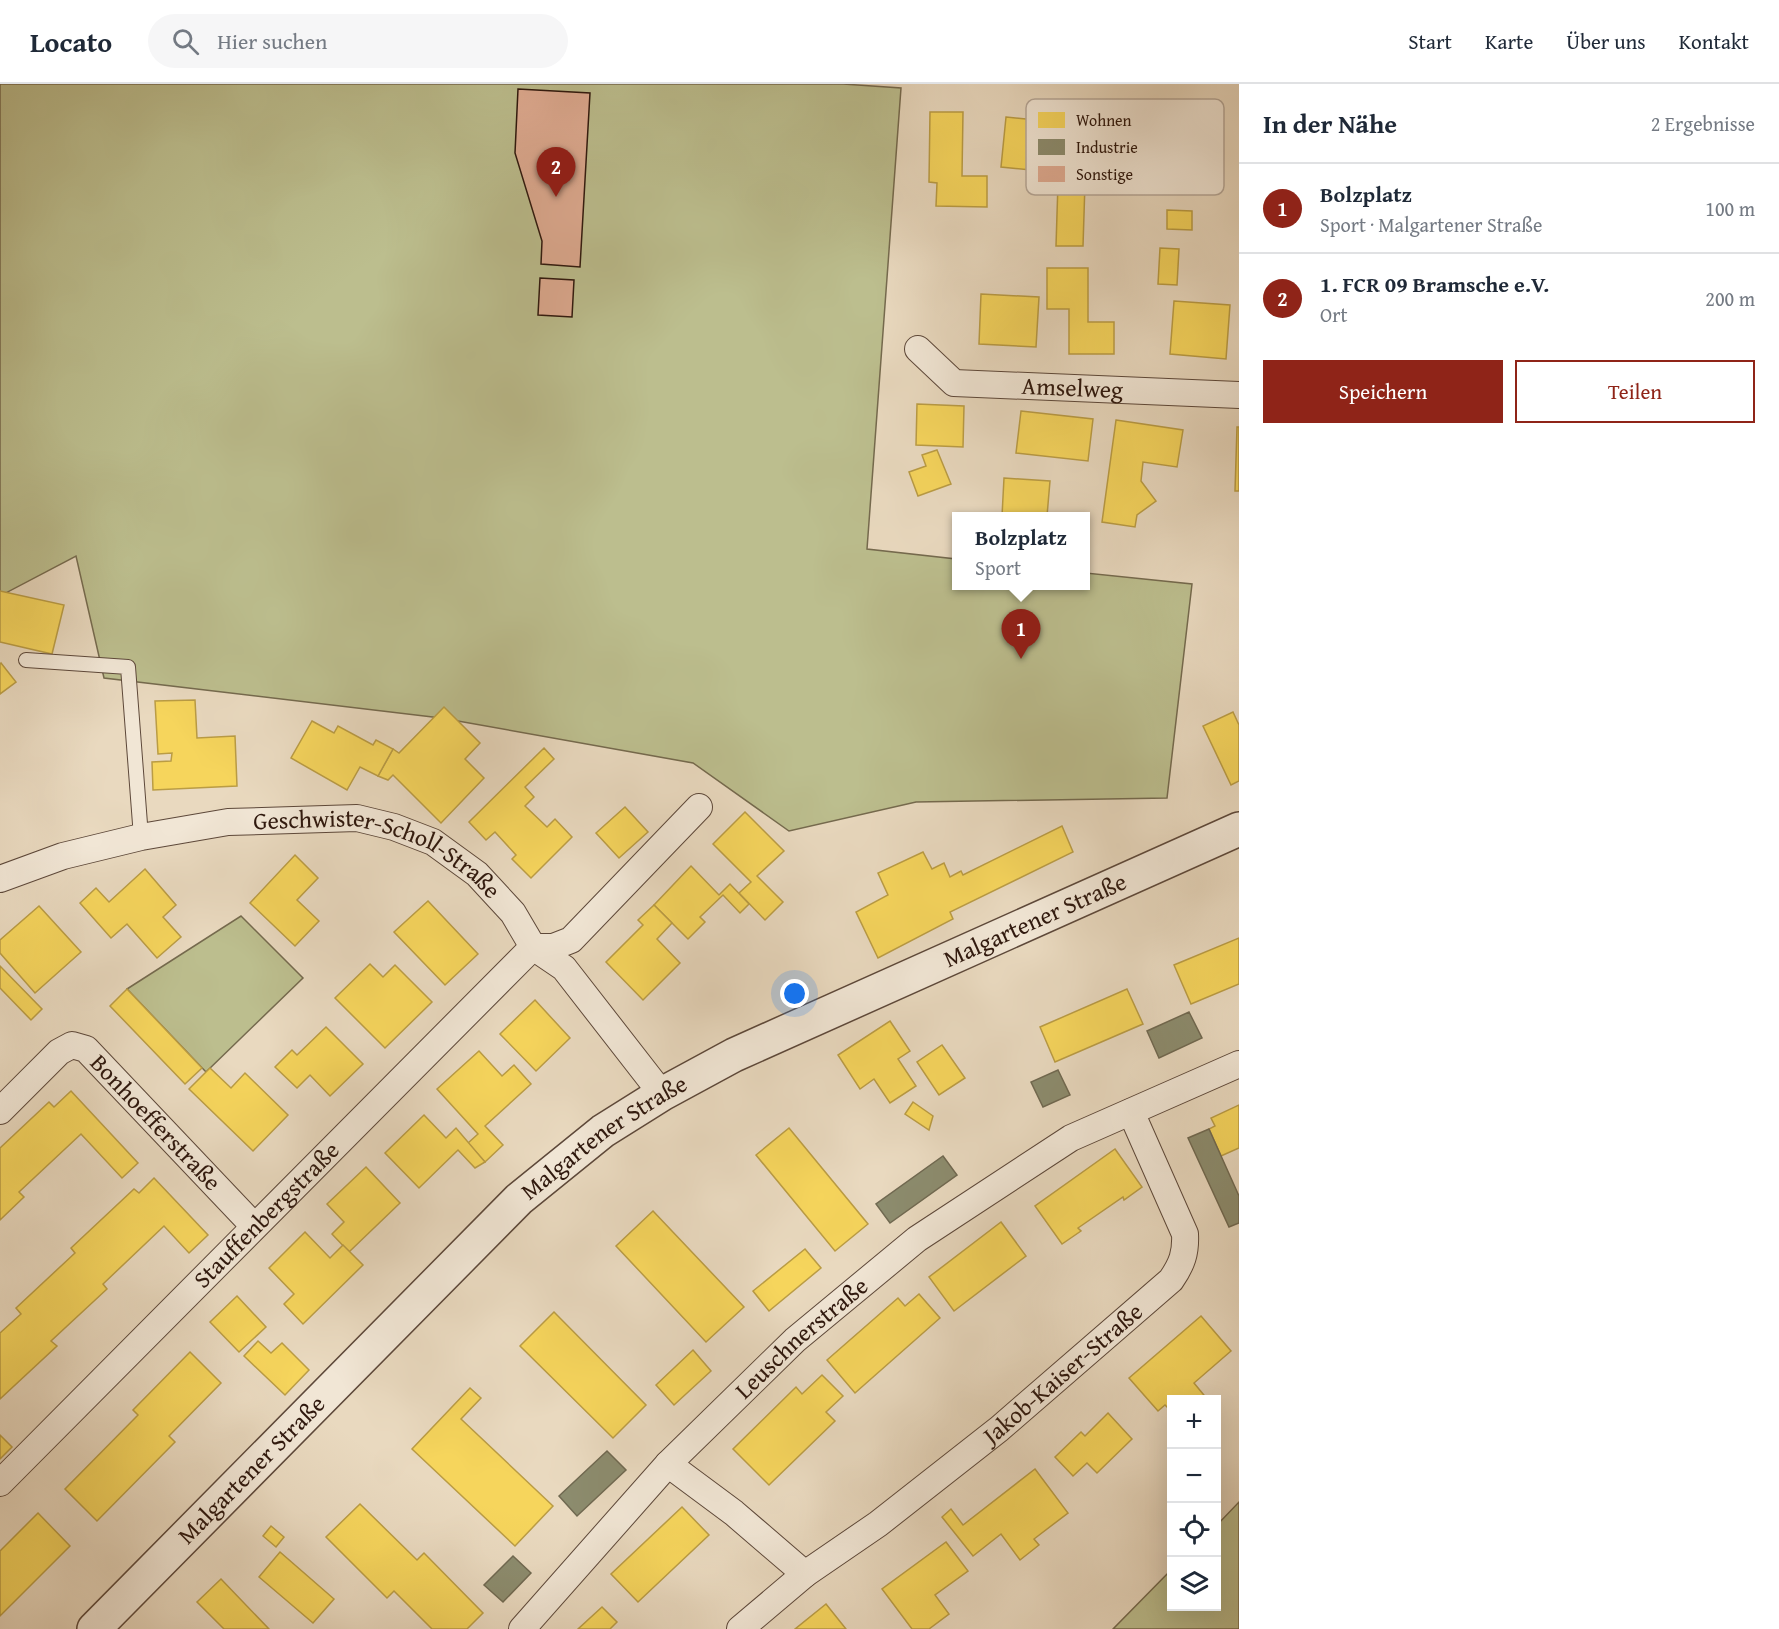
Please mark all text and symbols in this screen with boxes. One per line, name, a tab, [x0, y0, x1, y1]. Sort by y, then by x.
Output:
search box	[148, 14, 568, 68]
text: Locato	[30, 21, 112, 62]
icon: search	[169, 25, 202, 58]
text: Hier suchen	[217, 25, 327, 57]
text: Start	[1408, 26, 1452, 57]
text: Karte	[1485, 26, 1533, 57]
text: Über uns	[1566, 26, 1646, 57]
text: Kontakt	[1679, 26, 1749, 57]
legend	[1026, 99, 1224, 195]
text: In der Nähe	[1263, 104, 1397, 143]
text: Wohnen	[1076, 108, 1132, 132]
text: 2 Ergebnisse	[1651, 109, 1755, 138]
text: Industrie	[1076, 135, 1138, 159]
pin: 2	[536, 147, 576, 197]
text: Sonstige	[1076, 162, 1133, 186]
text: Bolzplatz	[1320, 178, 1412, 210]
text: 1	[1277, 194, 1288, 223]
text: 100 m	[1705, 194, 1755, 223]
text: Sport · Malgartener Straße	[1320, 210, 1542, 239]
text: 1. FCR 09 Bramsche e.V.	[1320, 268, 1549, 300]
text: 2	[1277, 284, 1288, 313]
text: 200 m	[1705, 284, 1755, 313]
text: Ort	[1320, 300, 1347, 329]
button: Speichern	[1263, 360, 1503, 423]
button: Teilen	[1515, 360, 1755, 423]
street label: Amselweg	[1021, 368, 1124, 407]
popup	[952, 512, 1090, 590]
text: Bolzplatz	[975, 521, 1067, 553]
text: Sport	[975, 553, 1021, 582]
pin: 1	[1002, 610, 1040, 659]
street label: Geschwister-Scholl-Straße	[253, 800, 509, 906]
street label: Malgartener Straße	[938, 864, 1132, 976]
your location	[780, 979, 809, 1008]
street label: Bonhoefferstraße	[82, 1046, 230, 1198]
street label: Malgartener Straße	[513, 1066, 693, 1208]
street label: Stauffenbergstraße	[185, 1133, 347, 1296]
street label: Leuschnerstraße	[727, 1269, 875, 1407]
street label: Jakob-Kaiser-Straße	[973, 1294, 1150, 1454]
street label: Malgartener Straße	[169, 1387, 333, 1552]
map controls	[1167, 1395, 1221, 1611]
button: +	[1167, 1395, 1221, 1449]
button: −	[1167, 1449, 1221, 1503]
button: locate	[1167, 1503, 1221, 1557]
button: layers	[1167, 1557, 1221, 1611]

